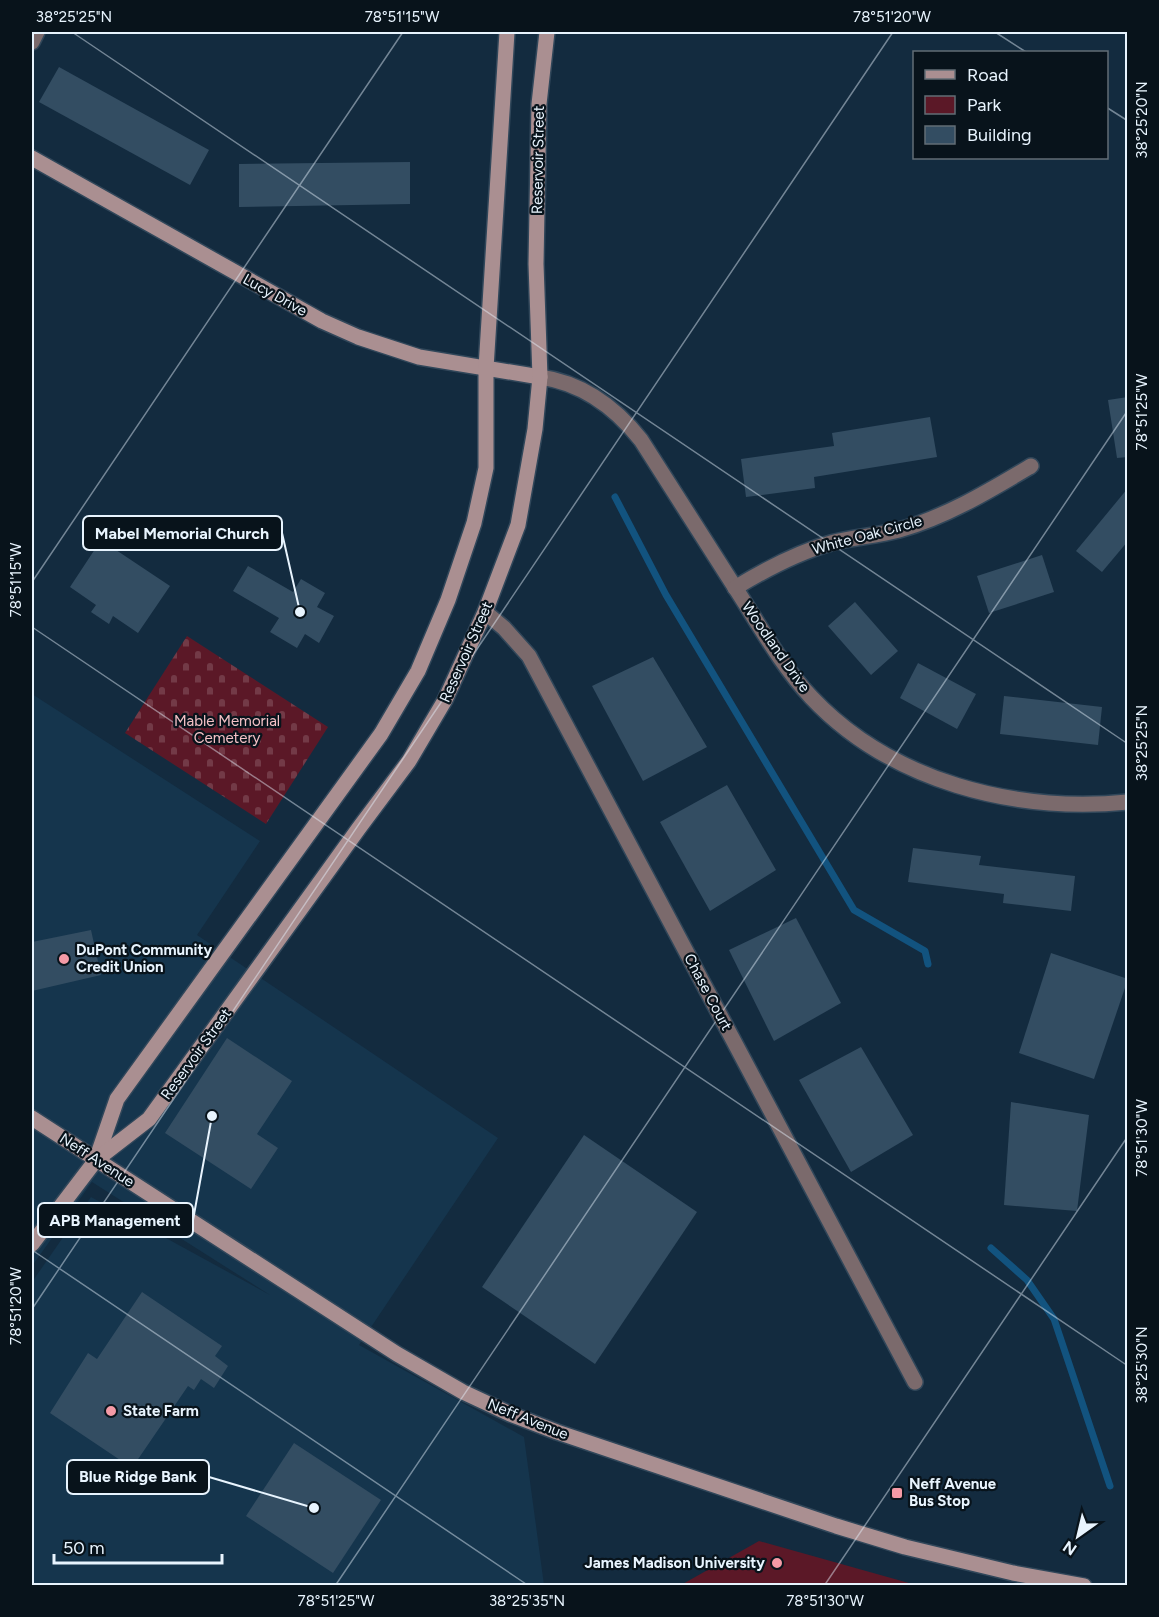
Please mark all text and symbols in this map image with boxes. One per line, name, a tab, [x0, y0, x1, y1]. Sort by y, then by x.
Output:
text: 38°25'25"N	[36, 8, 112, 26]
text: 78°51'15"W	[365, 8, 440, 26]
text: 78°51'20"W	[853, 8, 932, 26]
legend	[913, 51, 1108, 159]
text: Road	[967, 64, 1008, 86]
text: 38°25'20"N	[1133, 81, 1151, 159]
text: Park	[967, 94, 1002, 116]
street label: Reservoir Street	[528, 105, 548, 214]
text: Building	[967, 124, 1032, 146]
street label: Lucy Drive	[240, 270, 310, 320]
text: 78°51'25"W	[1133, 373, 1151, 450]
street label: White Oak Circle	[810, 512, 924, 558]
callout: Mabel Memorial Church	[83, 516, 282, 550]
text: Mabel Memorial Church	[95, 524, 269, 543]
text: 78°51'15"W	[7, 542, 25, 617]
street label: Woodland Drive	[738, 598, 814, 696]
street label: Reservoir Street	[436, 599, 496, 705]
text: 38°25'25"N	[1133, 705, 1151, 781]
park label: Mable Memorial Cemetery	[174, 712, 280, 747]
place label: DuPont Community Credit Union	[76, 941, 213, 976]
street label: Chase Court	[680, 951, 736, 1034]
marker: DuPont Community Credit Union	[57, 952, 71, 966]
street label: Reservoir Street	[157, 1005, 235, 1103]
text: 78°51'30"W	[1133, 1099, 1151, 1177]
street label: Neff Avenue	[56, 1129, 138, 1191]
callout: APB Management	[38, 1203, 193, 1237]
text: APB Management	[49, 1211, 181, 1230]
text: 78°51'20"W	[7, 1266, 25, 1345]
text: 38°25'30"N	[1133, 1326, 1151, 1404]
street label: Neff Avenue	[485, 1395, 571, 1443]
place label: State Farm	[123, 1402, 199, 1420]
marker: State Farm	[104, 1404, 118, 1418]
callout: Blue Ridge Bank	[67, 1460, 209, 1494]
text: Blue Ridge Bank	[79, 1467, 197, 1486]
place label: Neff Avenue Bus Stop	[909, 1475, 997, 1510]
marker: Neff Avenue Bus Stop	[890, 1486, 904, 1500]
north arrow	[1048, 1506, 1108, 1566]
scale bar	[54, 1527, 222, 1565]
text: 50 m	[63, 1537, 105, 1559]
text: N	[1059, 1537, 1080, 1559]
place label: James Madison University	[585, 1554, 765, 1572]
marker: James Madison University	[770, 1556, 784, 1570]
text: 78°51'25"W	[298, 1592, 375, 1610]
text: 38°25'35"N	[489, 1592, 565, 1610]
text: 78°51'30"W	[786, 1592, 864, 1610]

